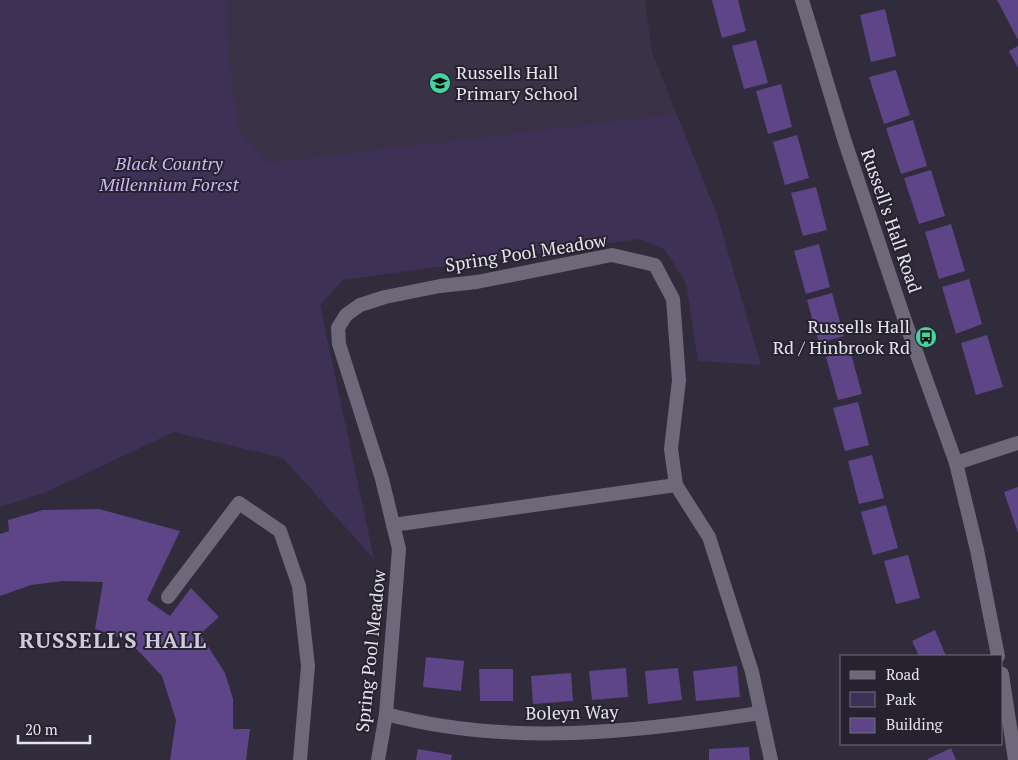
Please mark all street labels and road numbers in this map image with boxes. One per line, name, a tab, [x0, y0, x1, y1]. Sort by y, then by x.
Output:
street label: Russell's Hall Road	[856, 146, 928, 296]
street label: Spring Pool Meadow	[443, 227, 609, 277]
street label: Spring Pool Meadow	[350, 568, 391, 733]
street label: Boleyn Way	[525, 699, 620, 725]

